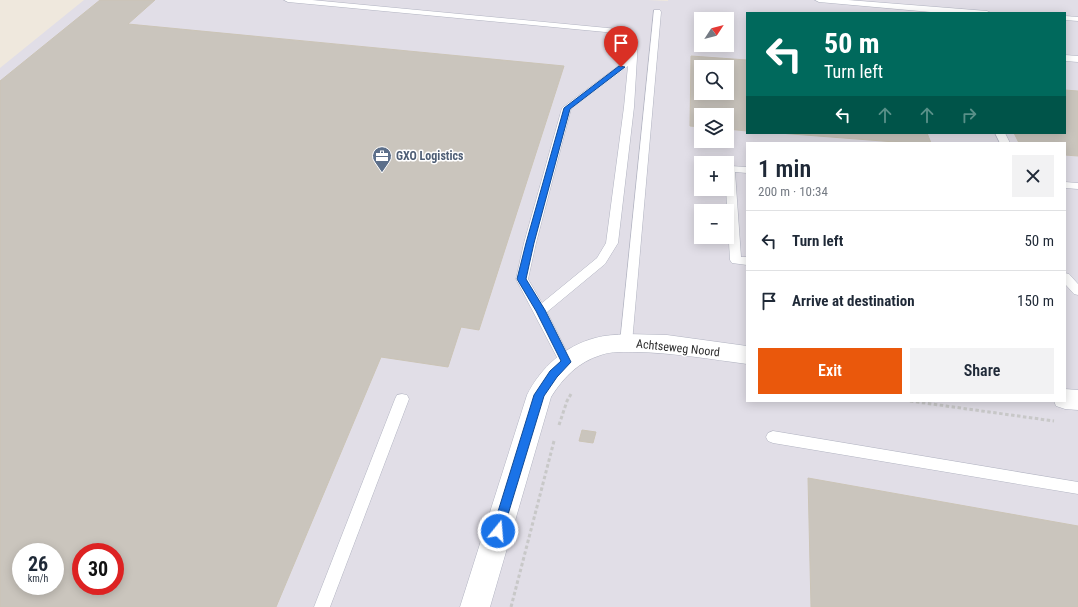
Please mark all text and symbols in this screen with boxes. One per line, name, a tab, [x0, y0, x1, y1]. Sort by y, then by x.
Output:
north arrow	[694, 12, 734, 52]
map controls	[694, 12, 734, 244]
pin	[604, 26, 638, 67]
text: 50 m	[824, 27, 880, 60]
icon: left	[758, 28, 810, 80]
icon: arrive	[610, 32, 632, 54]
button: search	[694, 60, 734, 100]
text: Turn left	[824, 61, 883, 82]
icon: left	[832, 104, 854, 126]
icon: ahead	[874, 104, 896, 126]
icon: ahead	[916, 104, 938, 126]
icon: right	[958, 104, 980, 126]
button: layers	[694, 108, 734, 148]
office icon: GXO Logistics	[371, 145, 393, 173]
place label: GXO Logistics	[396, 149, 464, 163]
text: 1 min	[758, 155, 811, 183]
button: close	[1012, 155, 1054, 197]
button: +	[694, 156, 734, 196]
text: 200 m · 10:34	[758, 184, 828, 199]
button: −	[694, 204, 734, 244]
icon: left	[758, 230, 780, 252]
text: Turn left	[792, 232, 843, 250]
text: 50 m	[1024, 232, 1054, 250]
icon: arrive	[758, 290, 780, 312]
text: Arrive at destination	[792, 292, 915, 310]
text: 150 m	[1017, 292, 1054, 310]
street label: Achtseweg Noord	[636, 337, 721, 359]
button: Exit	[758, 348, 902, 394]
button: Share	[910, 348, 1054, 394]
position arrow	[477, 510, 519, 552]
speed limit sign: 30	[72, 543, 124, 595]
text: 26	[28, 552, 48, 576]
text: km/h	[28, 573, 48, 584]

